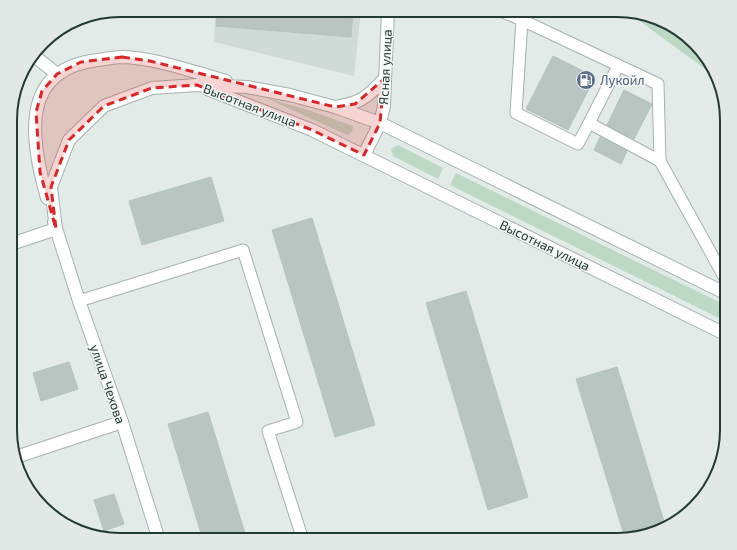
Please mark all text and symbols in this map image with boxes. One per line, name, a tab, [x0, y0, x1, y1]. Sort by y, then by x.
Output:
street label: Ясная улица	[375, 29, 395, 105]
fuel station icon: Лукойл	[575, 69, 597, 91]
place label: Лукойл	[600, 72, 645, 88]
street label: Высотная улица	[201, 80, 299, 130]
street label: Высотная улица	[497, 216, 593, 274]
street label: улица Чехова	[87, 342, 129, 426]

